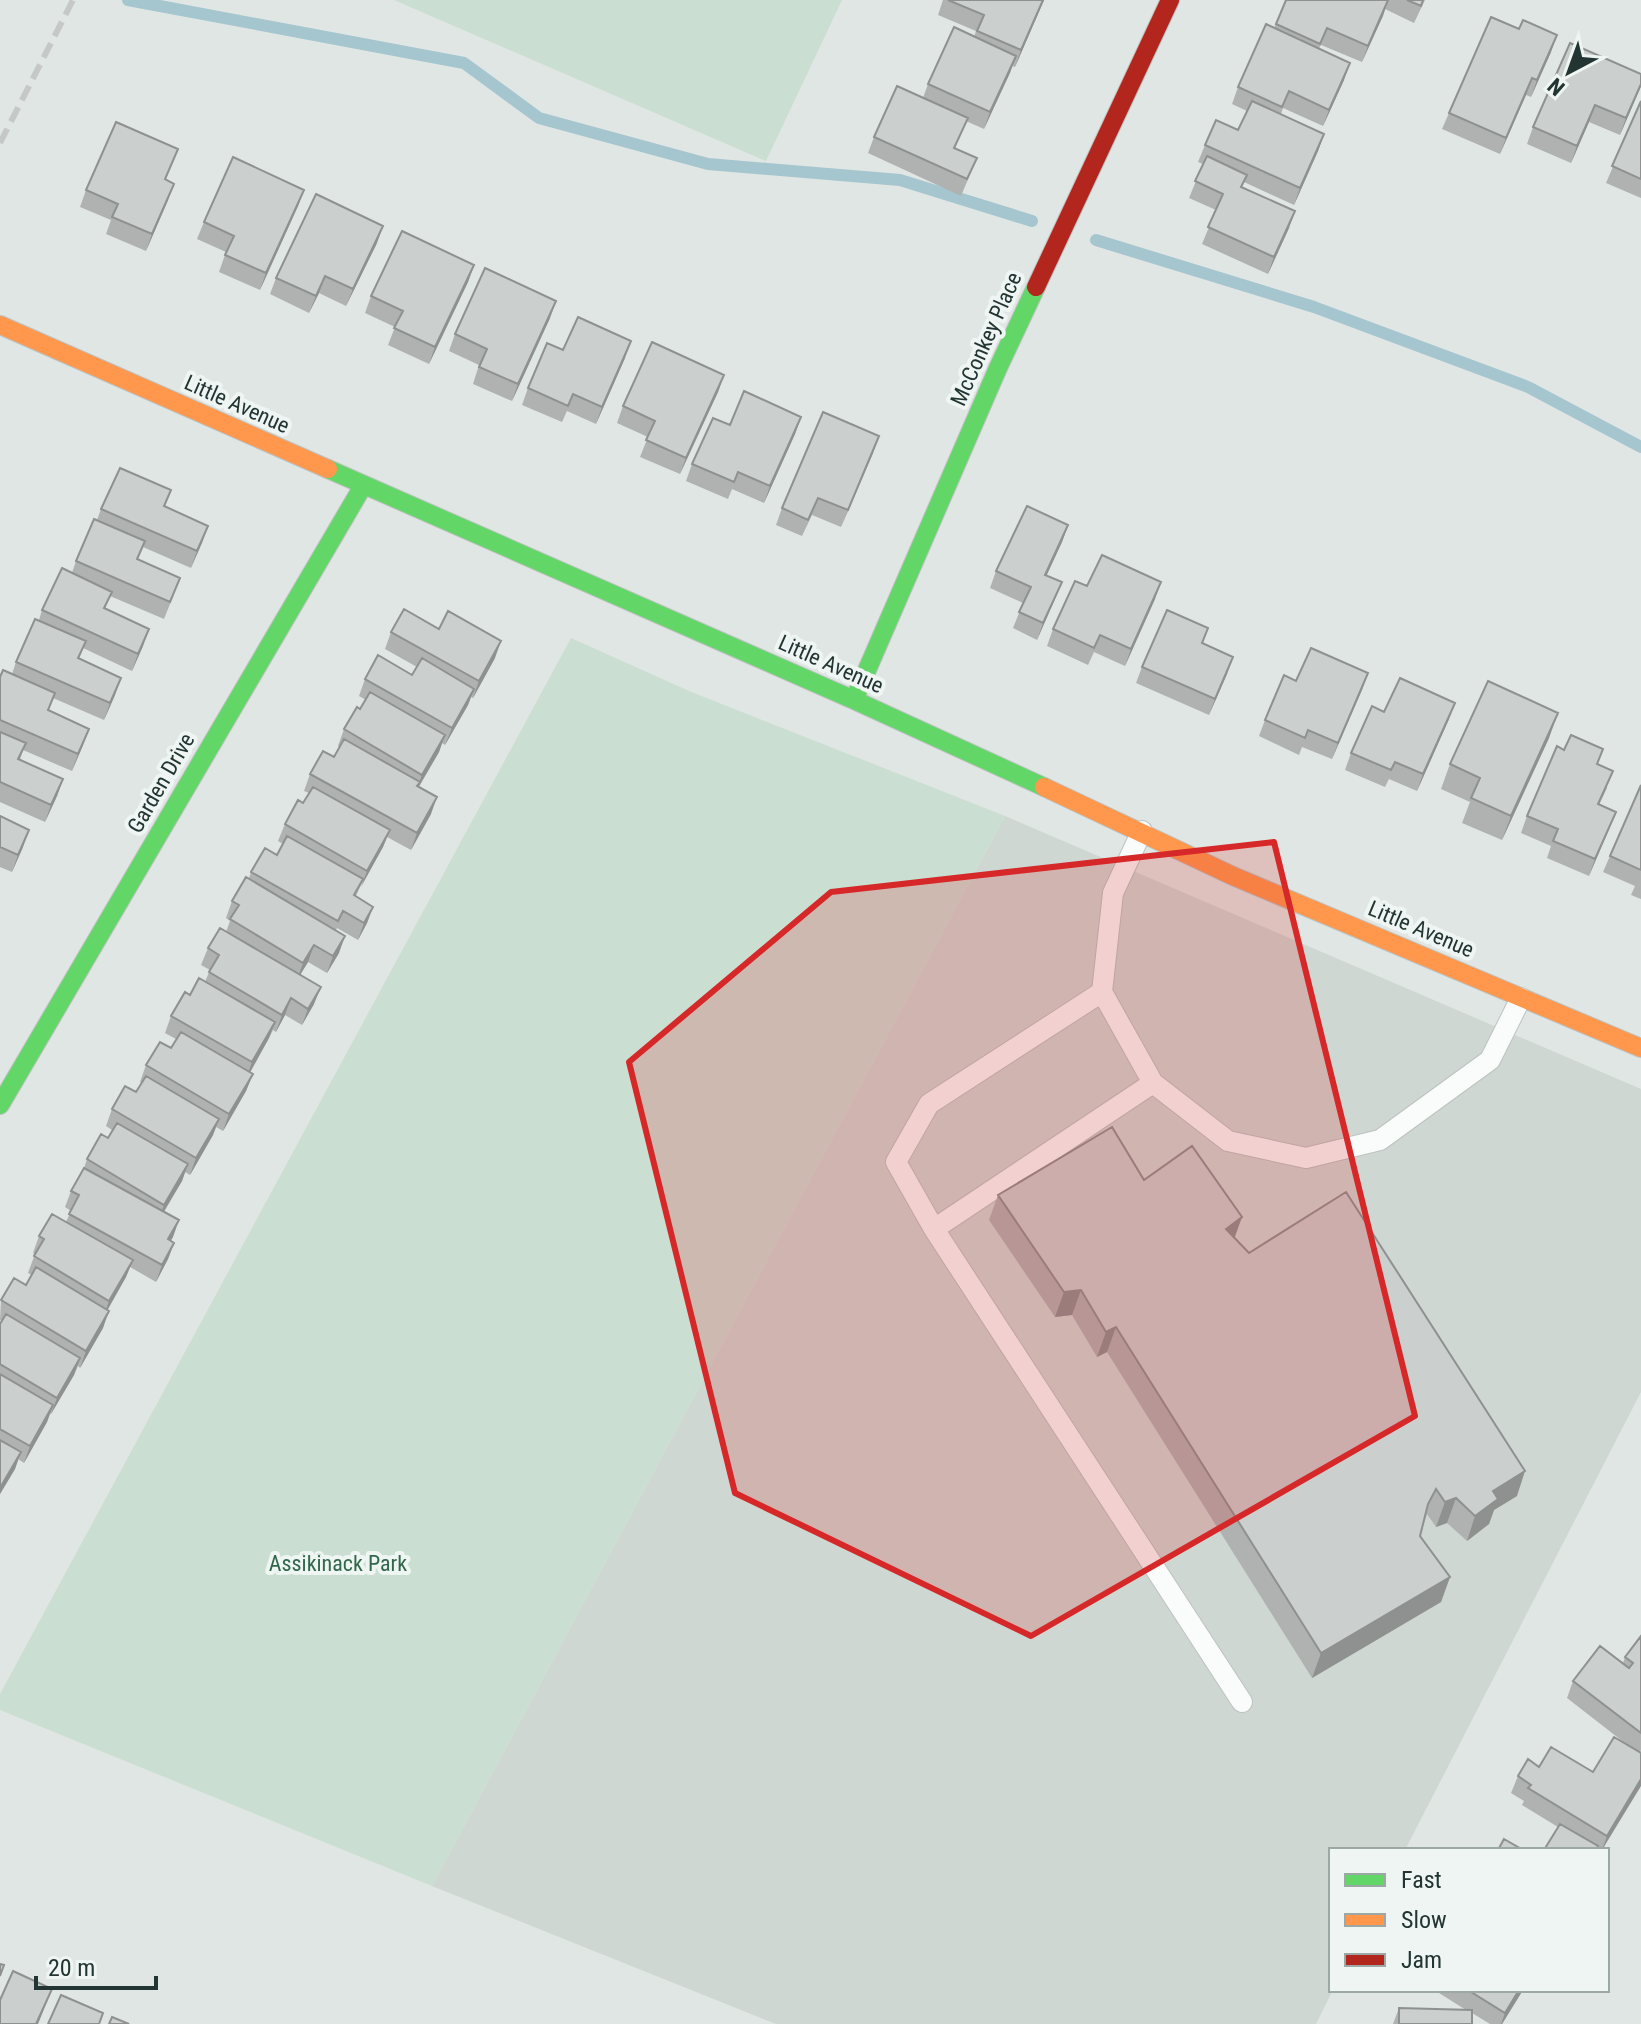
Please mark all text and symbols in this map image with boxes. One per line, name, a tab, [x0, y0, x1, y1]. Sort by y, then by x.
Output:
north arrow	[1529, 32, 1609, 112]
text: N	[1543, 73, 1569, 101]
street label: McConkey Place	[945, 268, 1027, 410]
street label: Little Avenue	[181, 370, 293, 438]
street label: Little Avenue	[775, 630, 887, 698]
street label: Garden Drive	[122, 729, 200, 837]
street label: Little Avenue	[1364, 896, 1478, 962]
park label: Assikinack Park	[269, 1551, 407, 1576]
legend	[1329, 1848, 1609, 1992]
text: Fast	[1401, 1866, 1442, 1894]
text: Slow	[1401, 1906, 1447, 1934]
scale bar	[36, 1940, 156, 1990]
text: Jam	[1401, 1946, 1442, 1974]
text: 20 m	[48, 1954, 95, 1982]

